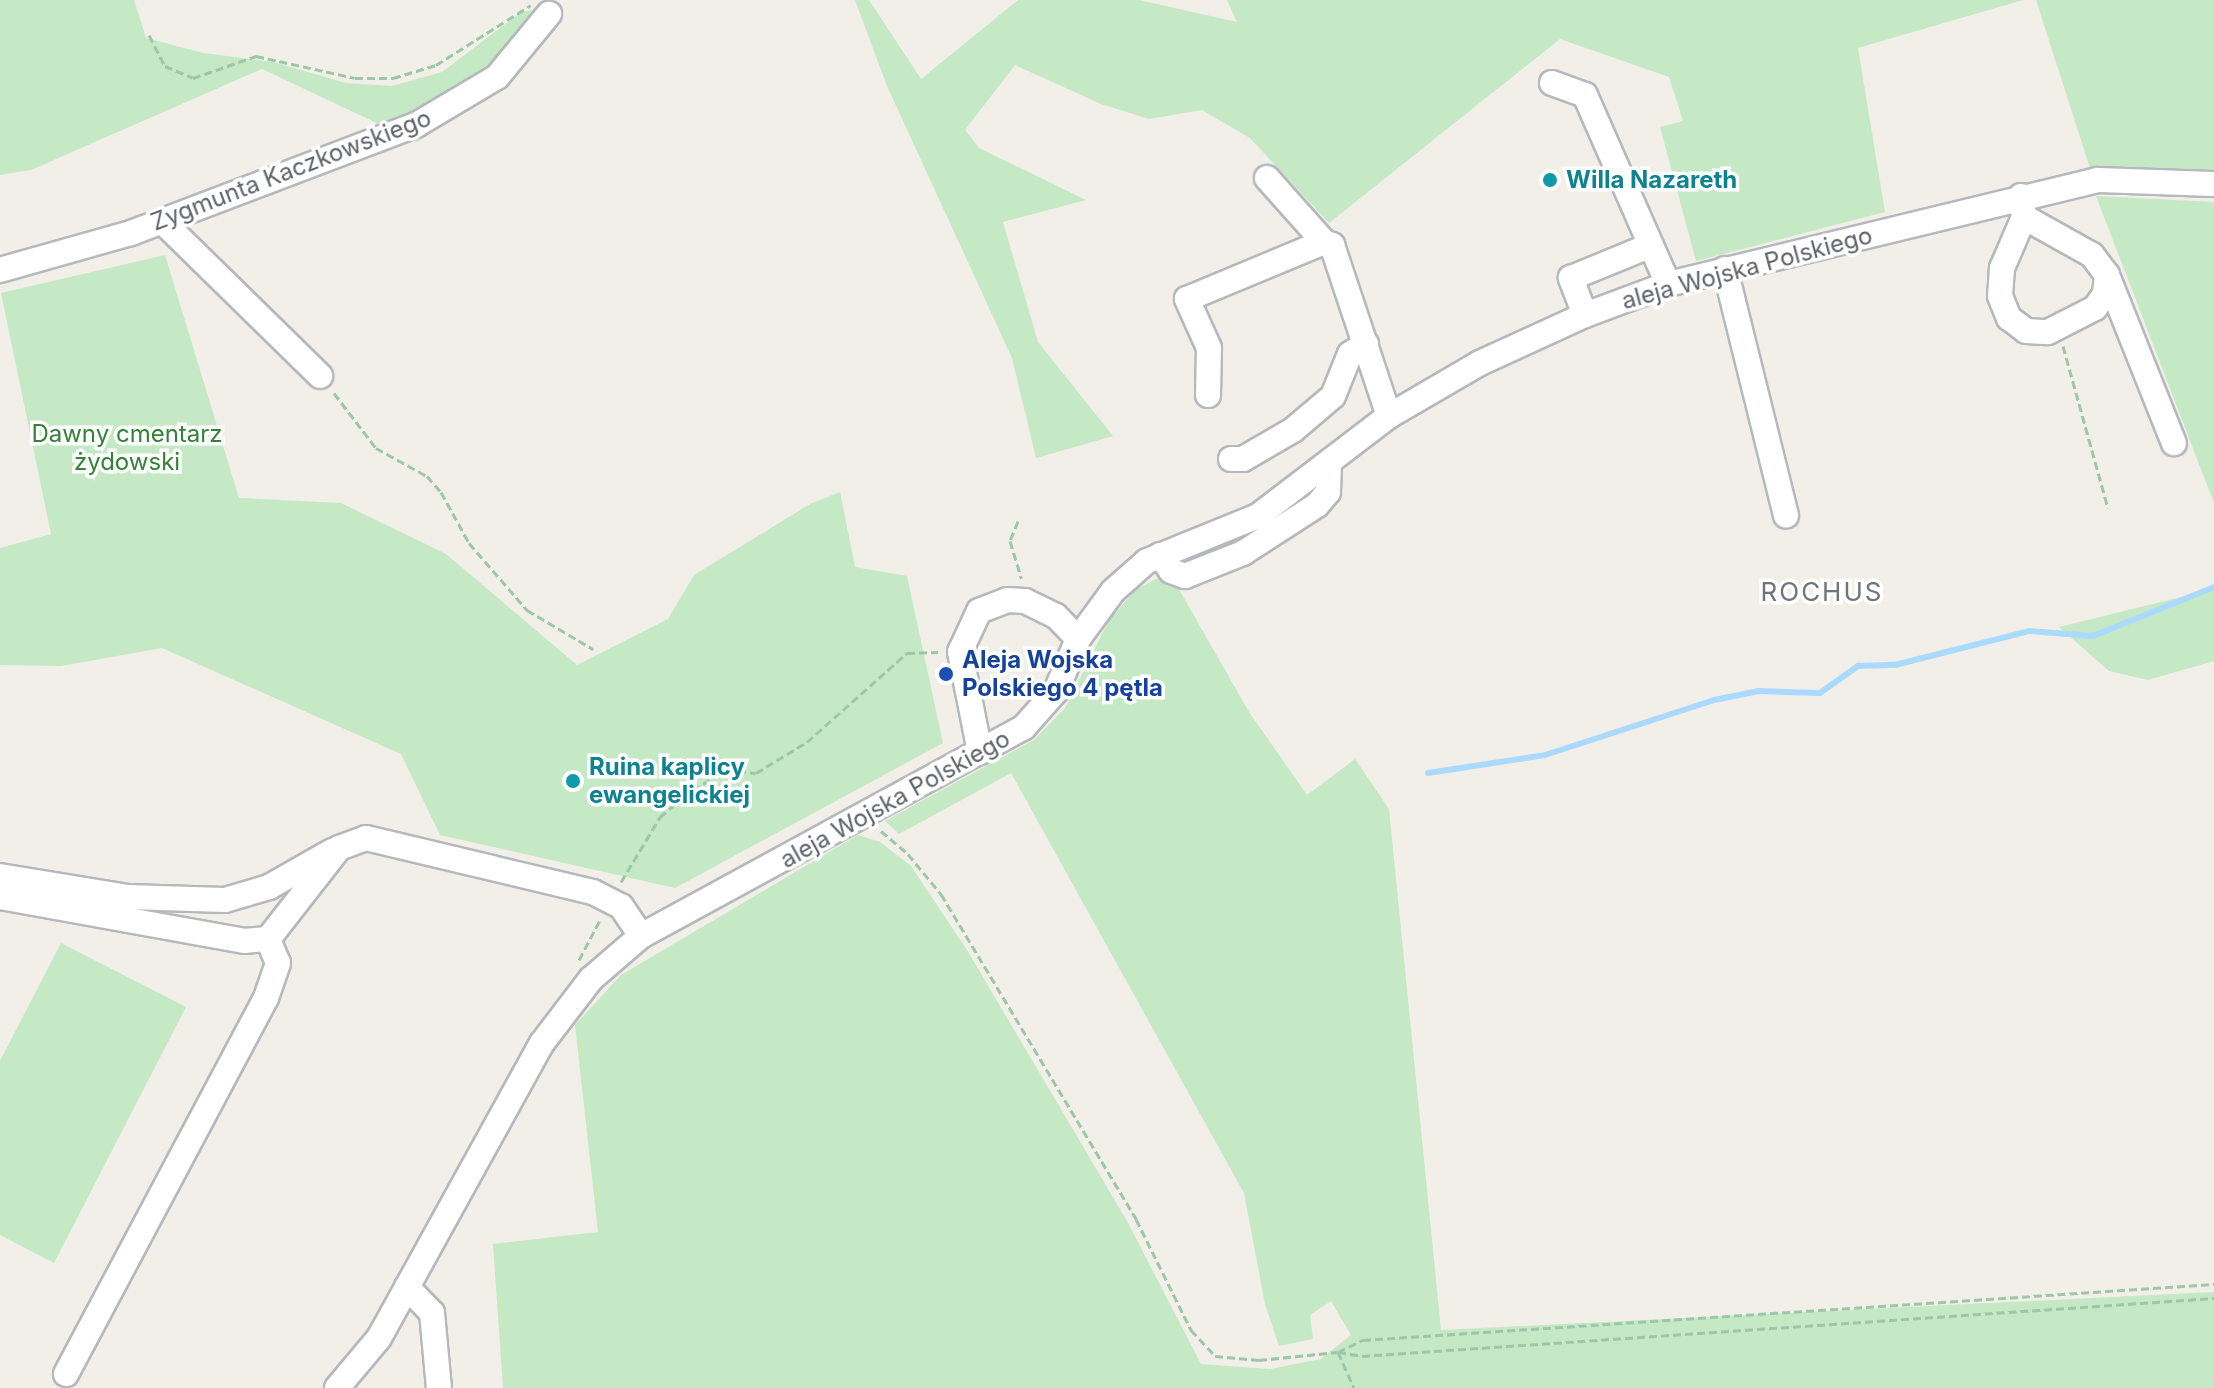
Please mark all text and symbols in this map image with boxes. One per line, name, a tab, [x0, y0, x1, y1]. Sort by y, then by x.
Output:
street label: Zygmunta Kaczkowskiego	[147, 103, 435, 237]
place label: Willa Nazareth	[1566, 166, 1737, 194]
marker: Willa Nazareth	[1541, 171, 1559, 189]
street label: aleja Wojska Polskiego	[1619, 221, 1875, 315]
park label: Dawny cmentarz żydowski	[31, 420, 223, 476]
district label: ROCHUS	[1761, 576, 1883, 608]
place label: Aleja Wojska Polskiego 4 pętla	[962, 646, 1163, 702]
marker: Aleja Wojska Polskiego 4 pętla	[937, 665, 955, 683]
street label: aleja Wojska Polskiego	[775, 724, 1015, 874]
place label: Ruina kaplicy ewangelickiej	[589, 753, 750, 809]
marker: Ruina kaplicy ewangelickiej	[564, 772, 582, 790]

